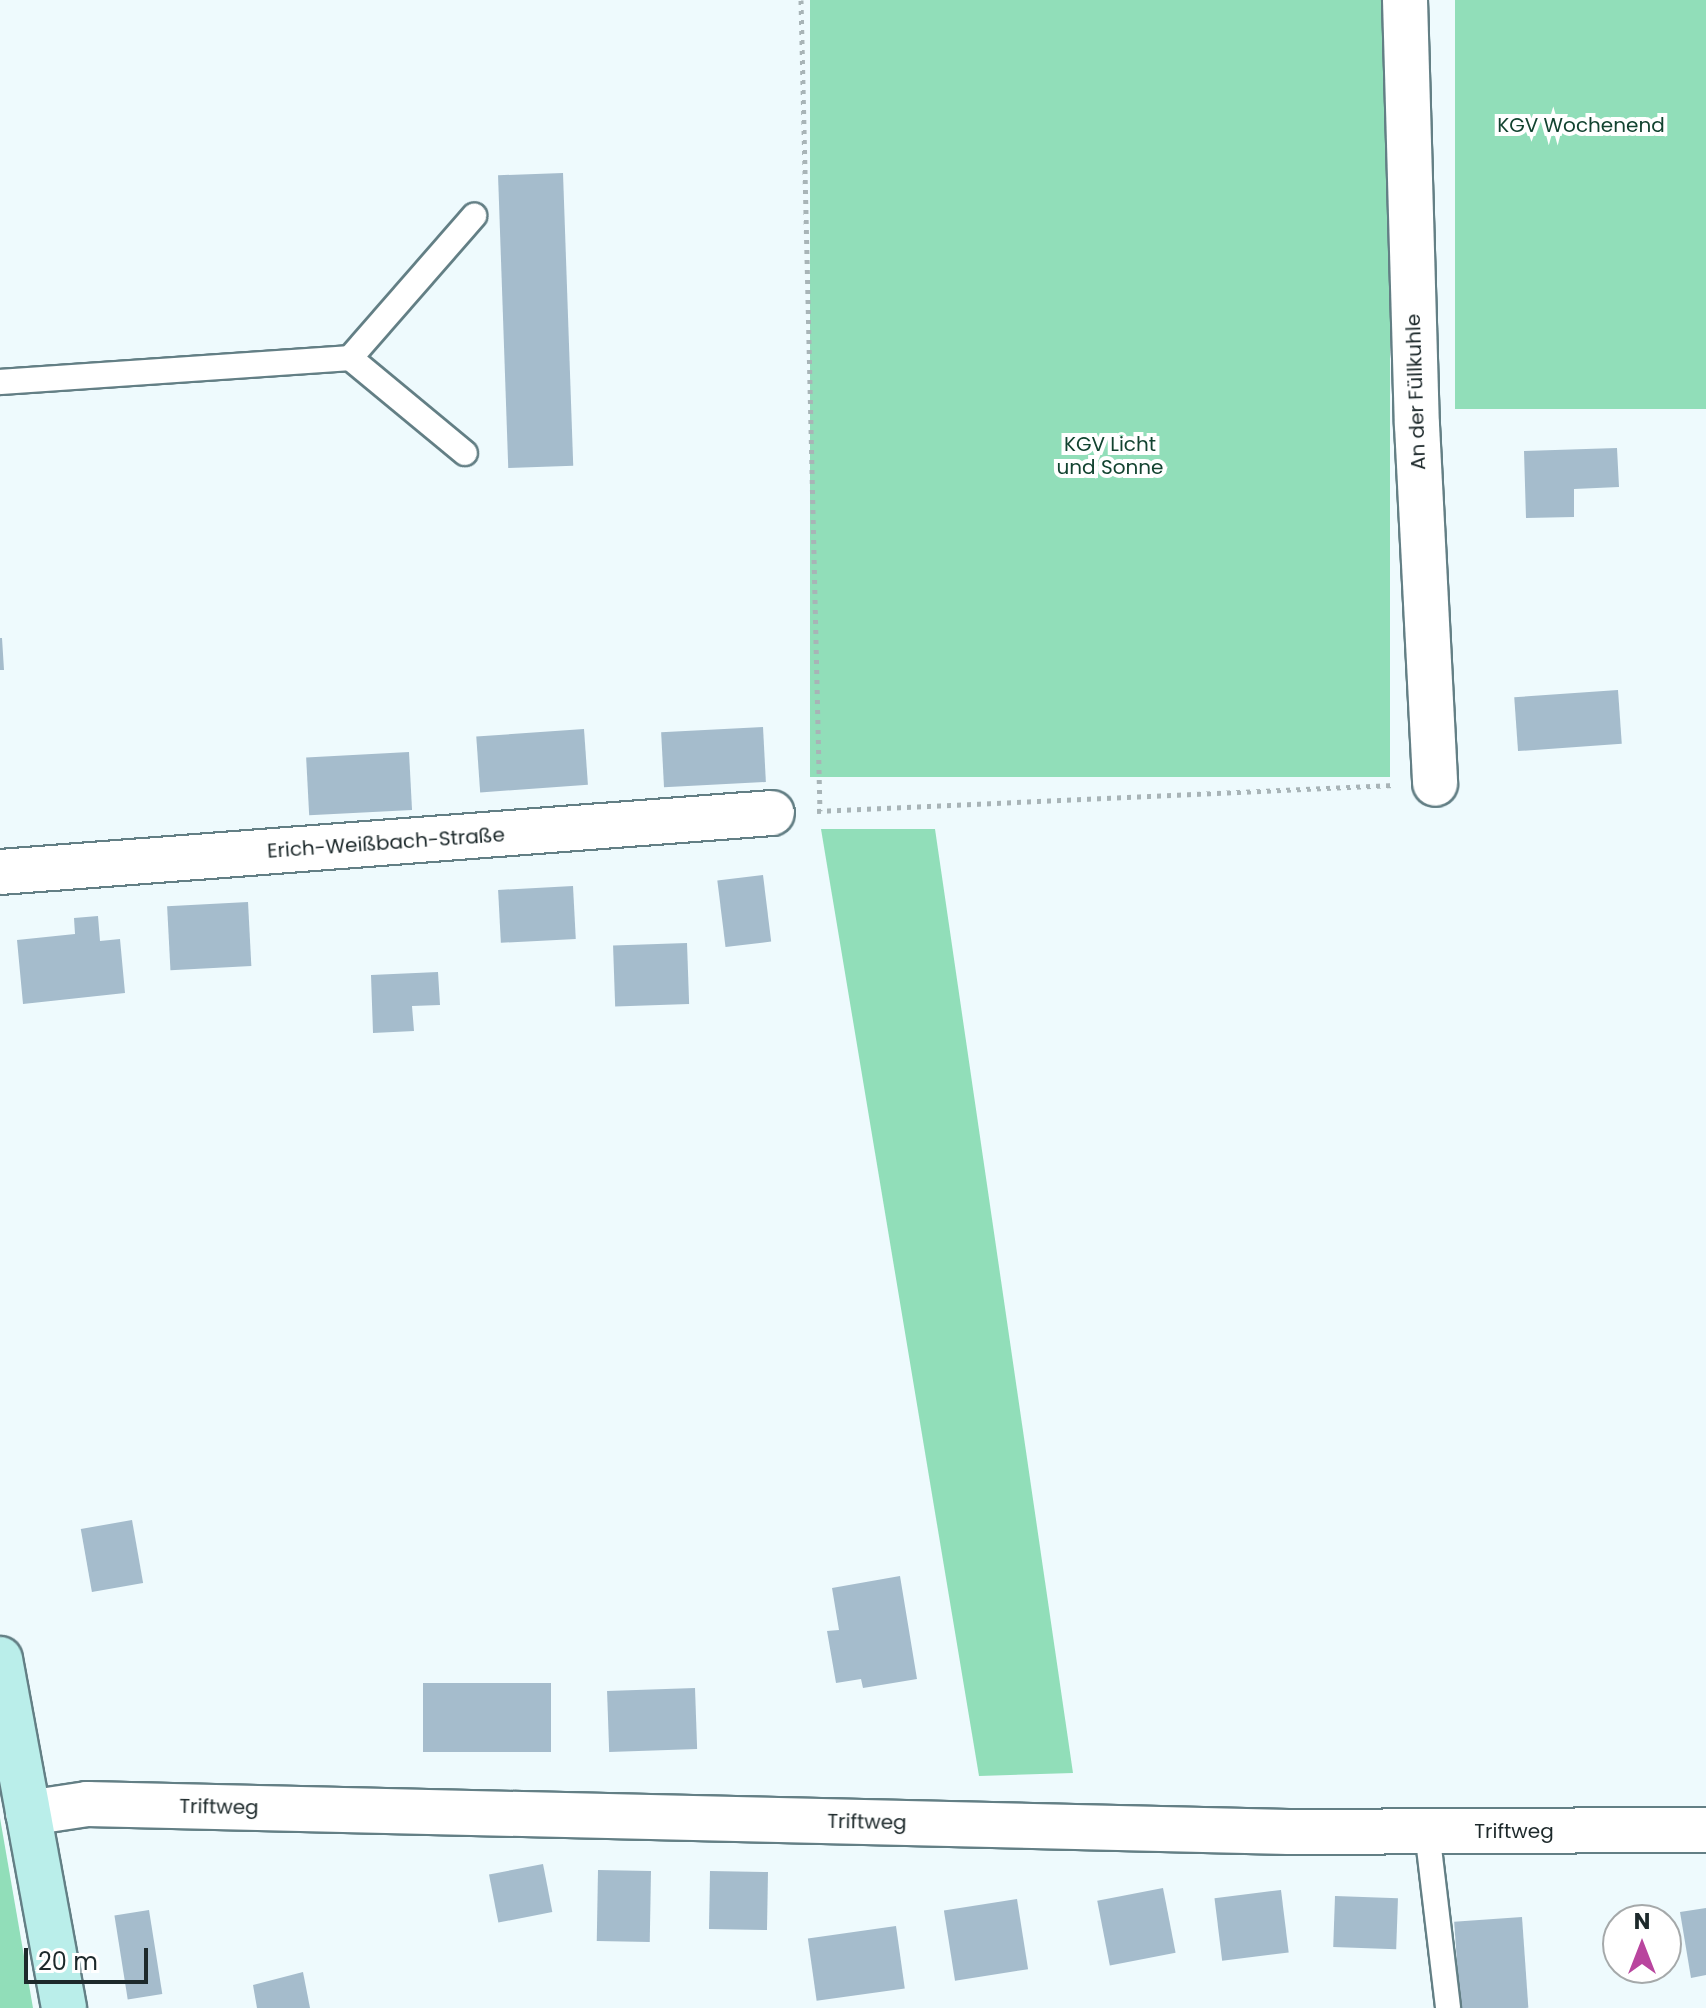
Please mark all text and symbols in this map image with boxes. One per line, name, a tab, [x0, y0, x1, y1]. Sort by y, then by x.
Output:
park label: KGV Wochenend	[1497, 113, 1665, 137]
street label: An der Füllkuhle	[1401, 313, 1431, 471]
park label: KGV Licht und Sonne	[1057, 432, 1163, 479]
street label: Erich-Weißbach-Straße	[266, 823, 506, 863]
street label: Triftweg	[179, 1794, 259, 1820]
street label: Triftweg	[827, 1809, 907, 1835]
street label: Triftweg	[1474, 1819, 1554, 1843]
north arrow	[1602, 1904, 1682, 1984]
text: N	[1634, 1906, 1650, 1937]
scale bar	[28, 1932, 152, 1982]
text: 20 m	[38, 1945, 98, 1978]

